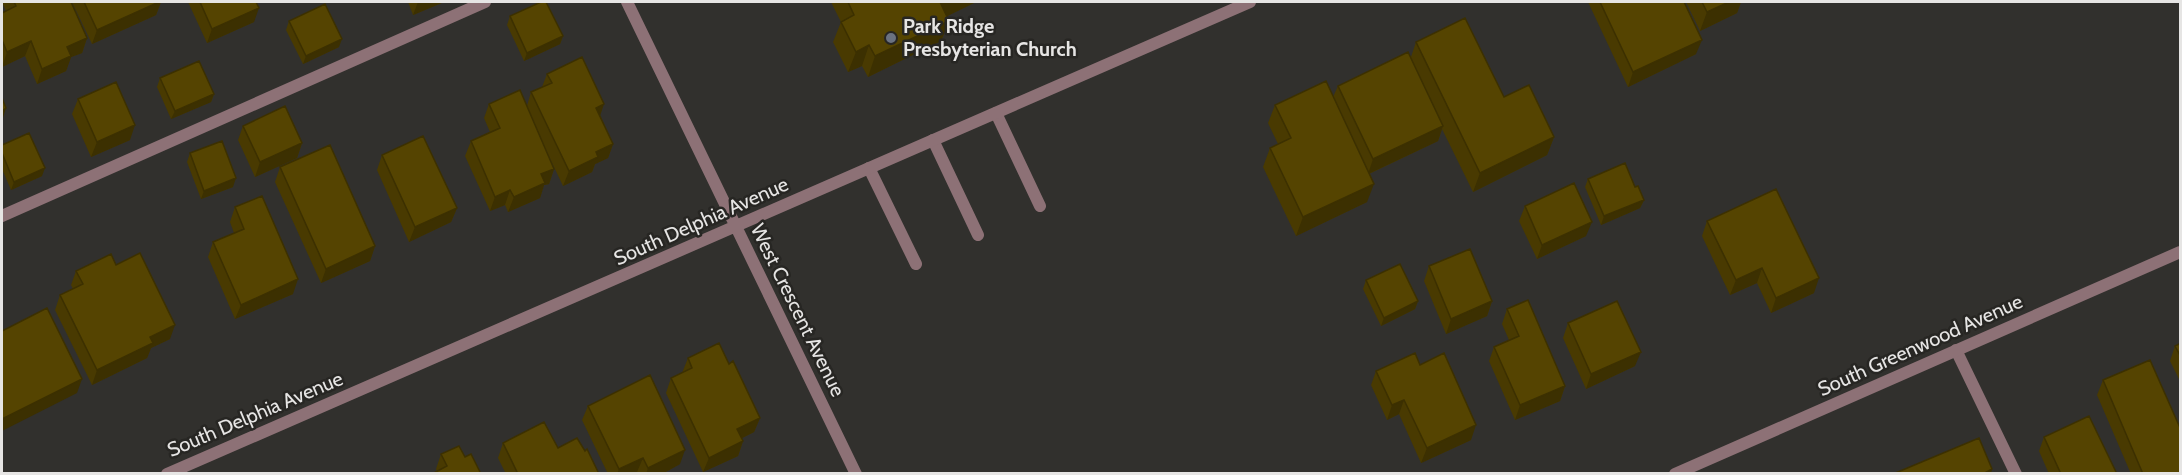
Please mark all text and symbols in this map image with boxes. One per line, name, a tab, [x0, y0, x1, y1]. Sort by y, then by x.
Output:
place label: Park Ridge Presbyterian Church	[903, 14, 1077, 61]
marker: Park Ridge Presbyterian Church	[884, 31, 898, 45]
street label: South Delphia Avenue	[610, 172, 792, 270]
street label: West Crescent Avenue	[746, 220, 850, 400]
street label: South Greenwood Avenue	[1814, 289, 2026, 401]
street label: South Delphia Avenue	[164, 366, 346, 462]

